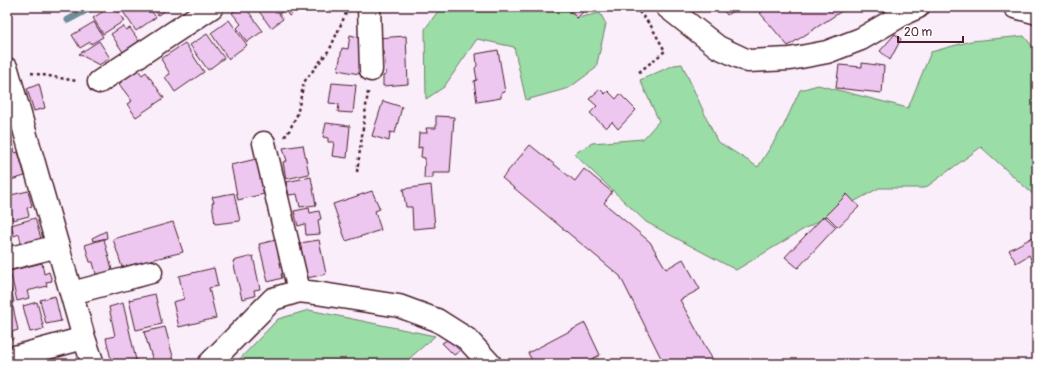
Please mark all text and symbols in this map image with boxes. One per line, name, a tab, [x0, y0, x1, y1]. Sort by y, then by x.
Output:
scale bar	[898, 18, 963, 44]
text: 20 m	[904, 25, 933, 40]

